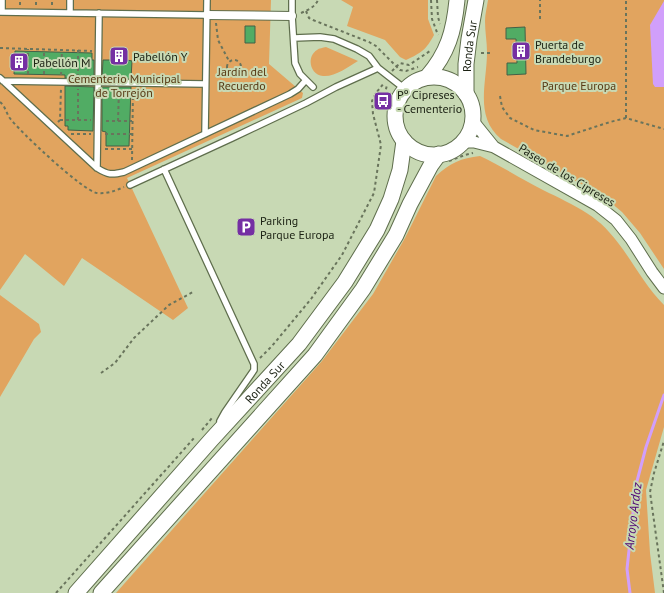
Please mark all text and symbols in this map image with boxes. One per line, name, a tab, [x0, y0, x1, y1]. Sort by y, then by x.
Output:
street label: Ronda Sur	[458, 19, 480, 72]
place label: Puerta de Brandeburgo	[535, 37, 601, 66]
building icon: Puerta de Brandeburgo	[510, 40, 532, 62]
building icon: Pabellón Y	[108, 45, 130, 67]
place label: Pabellón Y	[133, 49, 188, 64]
building icon: Pabellón M	[8, 51, 30, 73]
place label: Pabellón M	[33, 55, 91, 70]
park label: Jardín del Recuerdo	[216, 64, 267, 93]
park label: Cementerio Municipal de Torrejón	[68, 71, 181, 100]
park label: Parque Europa	[542, 78, 616, 93]
place label: Pº Cipreses - Cementerio	[397, 87, 462, 116]
bus stop icon: Pº Cipreses - Cementerio	[372, 90, 394, 112]
street label: Paseo de los Cipreses	[516, 140, 618, 210]
place label: Parking Parque Europa	[260, 213, 334, 242]
parking icon: Parking Parque Europa	[235, 216, 257, 238]
street label: Ronda Sur	[241, 358, 288, 406]
water label: Arroyo Ardoz	[620, 481, 646, 551]

